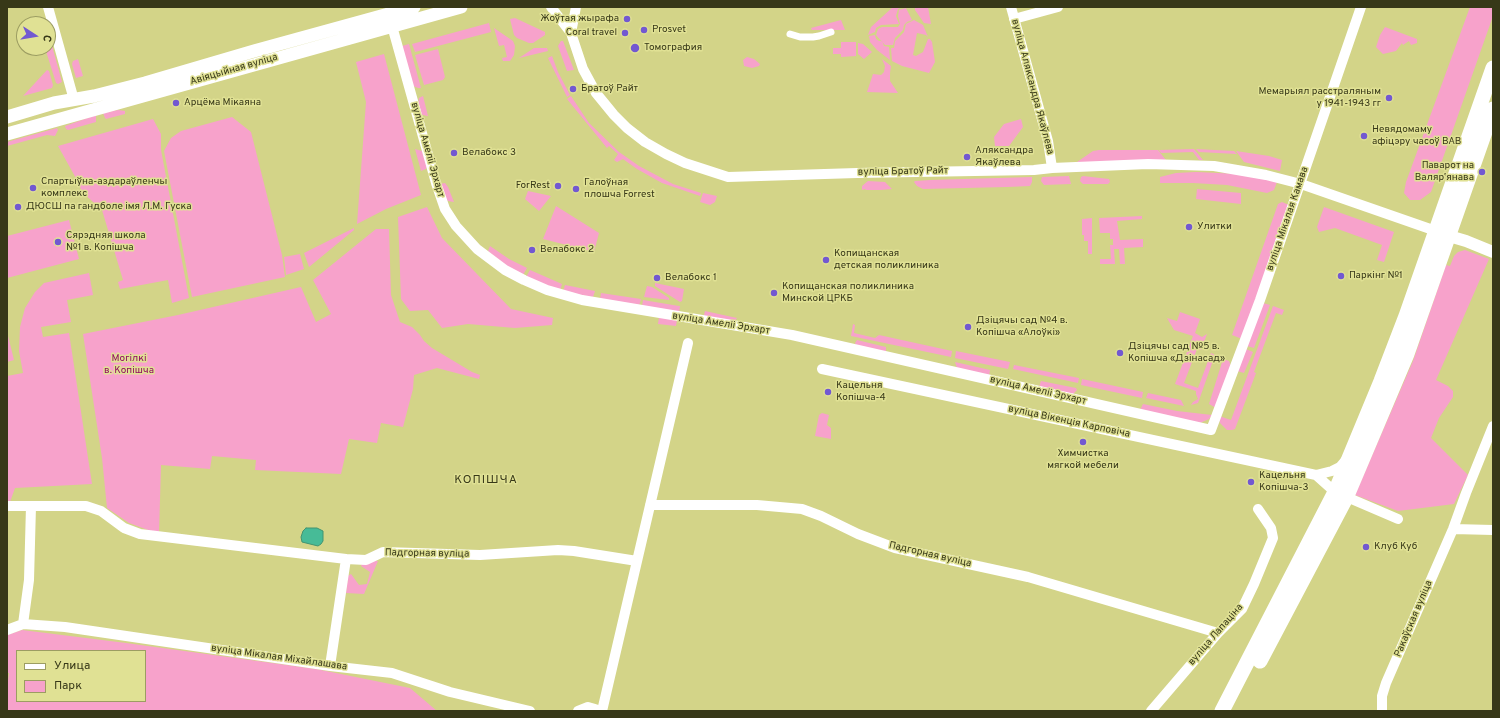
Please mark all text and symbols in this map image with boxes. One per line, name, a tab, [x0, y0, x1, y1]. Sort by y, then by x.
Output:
place label: Жоўтая жырафа	[540, 13, 619, 25]
marker: Жоўтая жырафа	[622, 14, 632, 24]
north arrow	[16, 16, 56, 56]
street label: вуліца Аляксандра Якаўлева	[1008, 18, 1056, 156]
place label: Prosvet	[652, 24, 686, 36]
marker: Prosvet	[639, 25, 649, 35]
place label: Coral travel	[566, 27, 617, 39]
marker: Coral travel	[620, 28, 630, 38]
text: С	[39, 33, 54, 43]
marker: Томография	[629, 42, 641, 54]
place label: Томография	[644, 42, 702, 54]
street label: Авіяцыйная вуліца	[189, 52, 279, 88]
place label: Братоў Райт	[581, 83, 638, 95]
marker: Братоў Райт	[568, 84, 578, 94]
place label: Мемарыял расстраляным у 1941-1943 гг	[1259, 86, 1381, 110]
marker: Мемарыял расстраляным у 1941-1943 гг	[1384, 93, 1394, 103]
place label: Арцёма Мікаяна	[184, 97, 261, 109]
marker: Арцёма Мікаяна	[171, 98, 181, 108]
street label: вуліца Амеліі Эрхарт	[408, 101, 446, 199]
place label: Невядомаму афіцэру часоў ВАВ	[1372, 124, 1461, 148]
marker: Невядомаму афіцэру часоў ВАВ	[1359, 131, 1369, 141]
place label: Аляксандра Якаўлева	[975, 145, 1033, 168]
place label: Велабокс 3	[462, 147, 516, 159]
marker: Велабокс 3	[449, 148, 459, 158]
marker: Аляксандра Якаўлева	[962, 152, 972, 162]
place label: Паварот на Валярʼянава	[1415, 160, 1474, 184]
street label: вуліца Братоў Райт	[858, 165, 948, 179]
street label: вуліца Мікалая Камава	[1265, 165, 1311, 273]
marker: Паварот на Валярʼянава	[1477, 167, 1487, 177]
place label: Спартыўна-аздараўленчы комплекс	[41, 176, 167, 200]
place label: Галоўная плошча Forrest	[584, 177, 655, 200]
place label: ForRest	[516, 180, 550, 192]
marker: ForRest	[553, 181, 563, 191]
marker: Спартыўна-аздараўленчы комплекс	[28, 183, 38, 193]
marker: Галоўная плошча Forrest	[571, 184, 581, 194]
place label: ДЮСШ па гандболе імя Л.М. Гуска	[26, 201, 191, 213]
marker: ДЮСШ па гандболе імя Л.М. Гуска	[13, 202, 23, 212]
place label: Улитки	[1197, 221, 1232, 233]
marker: Улитки	[1184, 222, 1194, 232]
place label: Сярэдняя школа №1 в. Копішча	[66, 230, 146, 254]
marker: Сярэдняя школа №1 в. Копішча	[53, 237, 63, 247]
place label: Велабокс 2	[540, 244, 594, 256]
marker: Велабокс 2	[527, 245, 537, 255]
place label: Копищанская детская поликлиника	[834, 248, 939, 272]
marker: Копищанская детская поликлиника	[821, 255, 831, 265]
place label: Паркінг №1	[1349, 270, 1403, 282]
marker: Паркінг №1	[1336, 271, 1346, 281]
place label: Велабокс 1	[665, 272, 717, 284]
marker: Велабокс 1	[652, 273, 662, 283]
place label: Копищанская поликлиника Минской ЦРКБ	[782, 281, 914, 304]
marker: Копищанская поликлиника Минской ЦРКБ	[769, 288, 779, 298]
street label: вуліца Амеліі Эрхарт	[671, 310, 771, 338]
place label: Дзіцячы сад №4 в. Копішча «Алоўкі»	[976, 315, 1068, 338]
marker: Дзіцячы сад №4 в. Копішча «Алоўкі»	[963, 322, 973, 332]
place label: Дзіцячы сад №5 в. Копішча «Дзінасад»	[1128, 341, 1225, 364]
marker: Дзіцячы сад №5 в. Копішча «Дзінасад»	[1115, 348, 1125, 358]
park label: Могілкі в. Копішча	[104, 353, 154, 376]
street label: вуліца Амеліі Эрхарт	[989, 374, 1087, 408]
place label: Кацельня Копішча-4	[836, 380, 886, 404]
marker: Кацельня Копішча-4	[823, 387, 833, 397]
street label: вуліца Вікенція Карповіча	[1007, 403, 1131, 441]
marker: Химчистка мягкой мебели	[1078, 437, 1088, 447]
place label: Химчистка мягкой мебели	[1047, 448, 1119, 472]
place label: Кацельня Копішча-3	[1259, 470, 1309, 494]
district label: КОПІШЧА	[454, 474, 518, 488]
marker: Кацельня Копішча-3	[1246, 477, 1256, 487]
street label: Падгорная вуліца	[888, 540, 972, 570]
place label: Клуб Куб	[1374, 541, 1417, 553]
marker: Клуб Куб	[1361, 542, 1371, 552]
street label: Падгорная вуліца	[385, 547, 469, 561]
street label: Ракаўская вуліца	[1392, 579, 1436, 659]
street label: вуліца Лапаціна	[1186, 602, 1246, 668]
street label: вуліца Мікалая Міхайлашава	[210, 643, 348, 673]
legend	[16, 650, 146, 702]
text: Улица	[54, 658, 90, 674]
text: Парк	[54, 678, 82, 694]

